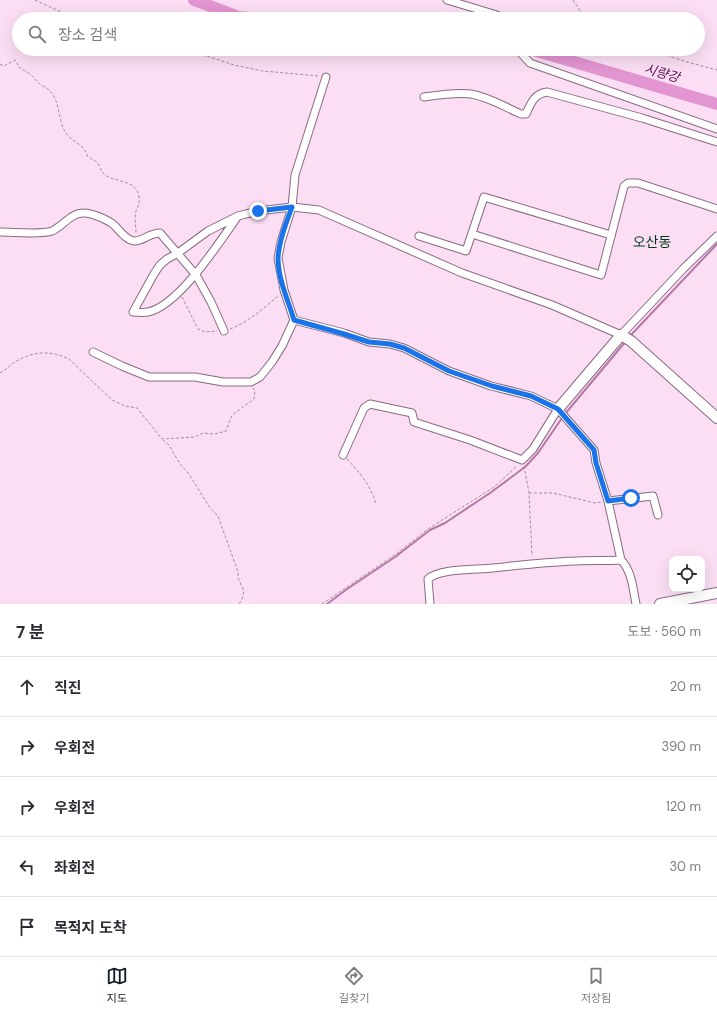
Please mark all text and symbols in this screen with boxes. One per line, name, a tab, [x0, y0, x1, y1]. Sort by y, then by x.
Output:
search box	[12, 12, 705, 56]
icon: search	[26, 23, 48, 45]
text: 장소 검색	[58, 25, 117, 45]
water label: 시량강	[642, 60, 684, 87]
route end	[249, 202, 267, 220]
district label: 오산동	[633, 233, 671, 251]
route start	[622, 489, 640, 507]
map controls	[669, 556, 705, 592]
button: locate	[669, 556, 705, 592]
text: 7 분	[16, 621, 45, 643]
text: 도보 · 560 m	[628, 623, 701, 640]
icon: ahead	[16, 676, 38, 698]
text: 직진	[54, 678, 82, 698]
text: 20 m	[670, 678, 701, 695]
icon: right	[16, 736, 38, 758]
text: 우회전	[54, 738, 95, 758]
text: 390 m	[662, 738, 701, 755]
icon: right	[16, 796, 38, 818]
text: 우회전	[54, 798, 95, 818]
text: 120 m	[666, 798, 701, 815]
icon: left	[16, 856, 38, 878]
text: 좌회전	[54, 858, 95, 878]
text: 30 m	[669, 858, 701, 875]
icon: arrive	[16, 916, 38, 938]
text: 목적지 도착	[54, 918, 127, 938]
tab: 지도	[106, 965, 128, 1005]
tab: 길찾기	[339, 965, 369, 1005]
tab: 저장됨	[581, 965, 611, 1005]

